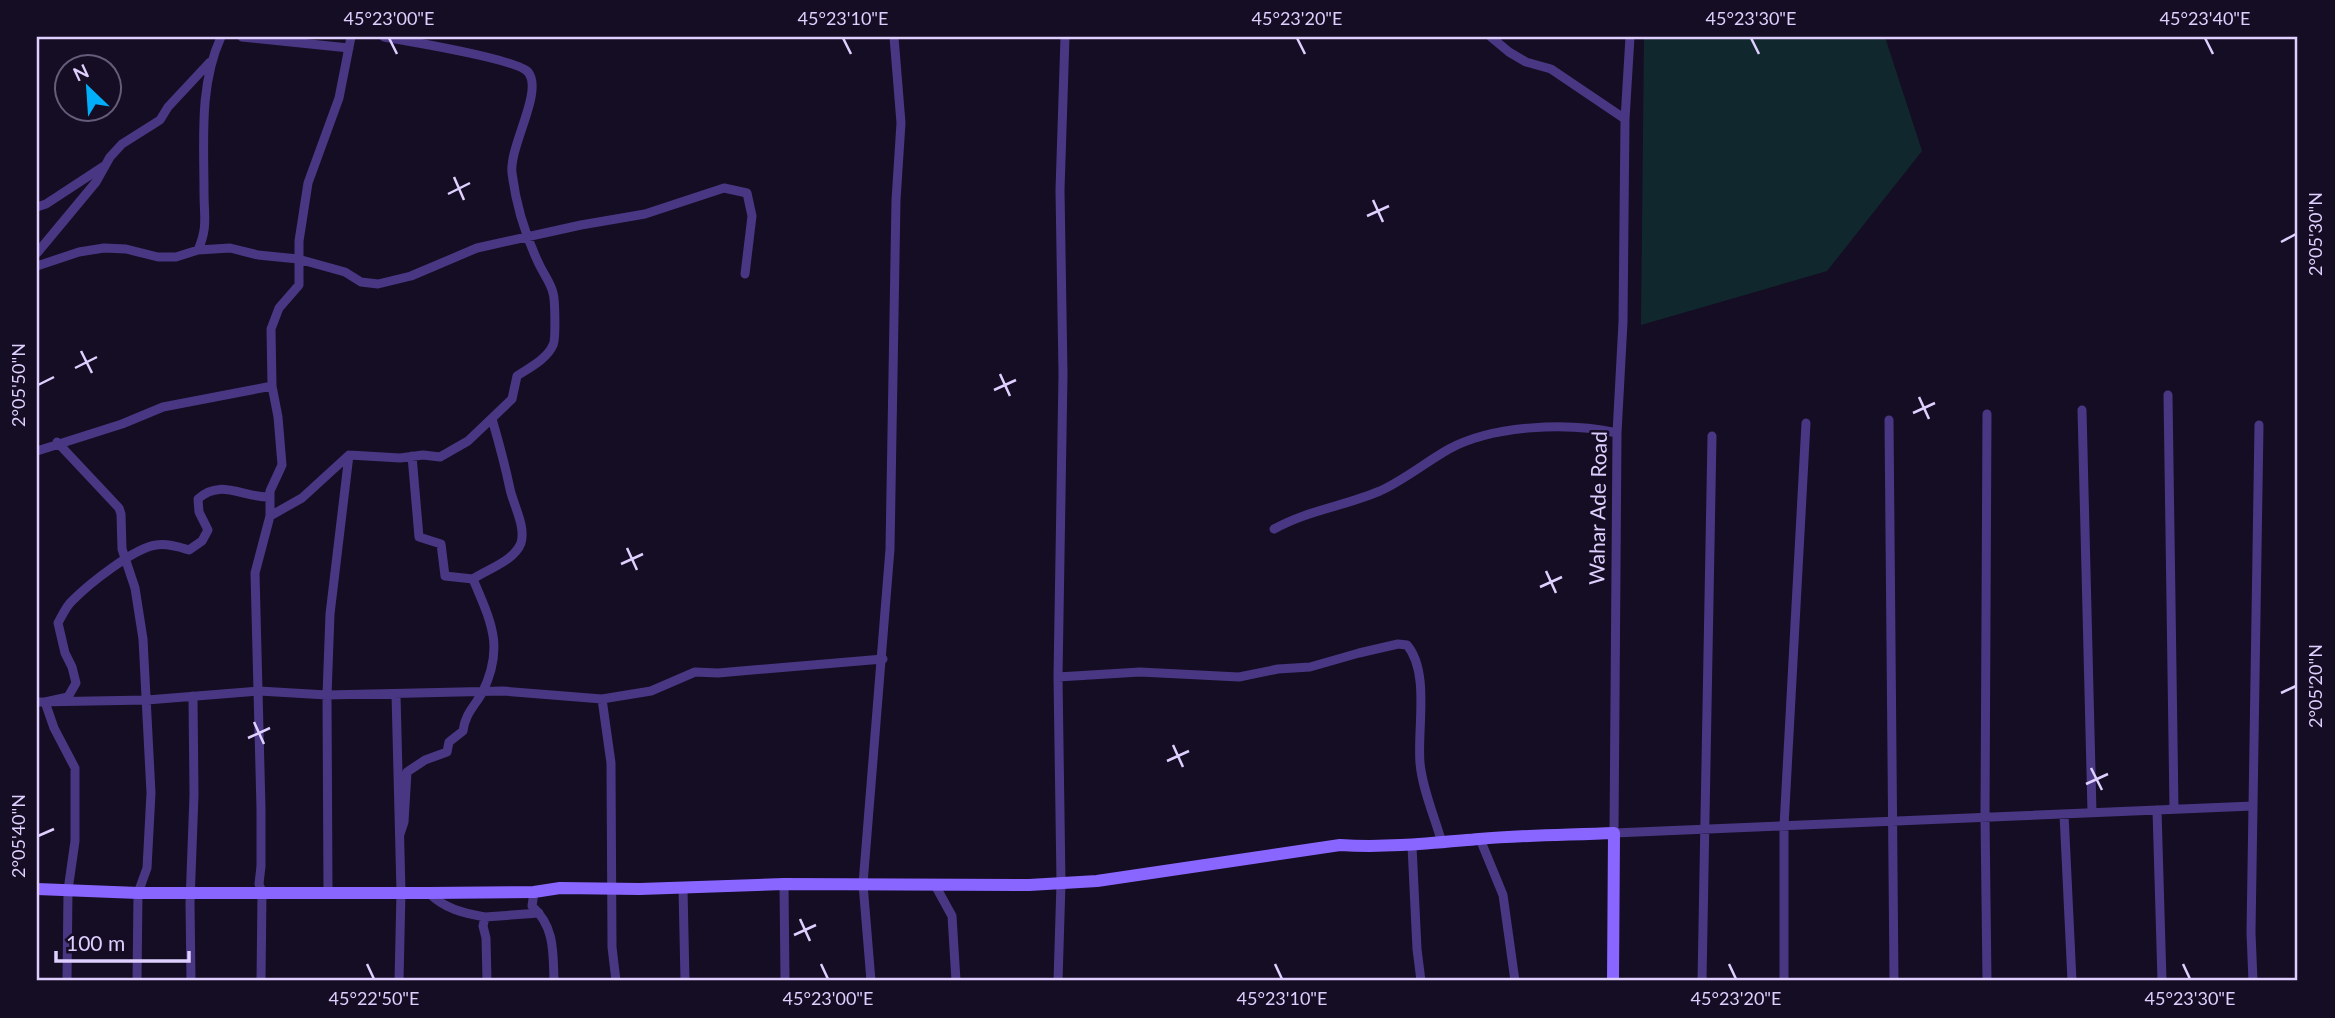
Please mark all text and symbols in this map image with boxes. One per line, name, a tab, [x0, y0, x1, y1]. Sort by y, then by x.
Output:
text: 45°23'00"E	[344, 7, 434, 29]
text: 45°23'10"E	[798, 7, 888, 29]
text: 45°23'20"E	[1252, 7, 1342, 29]
text: 45°23'30"E	[1706, 7, 1796, 29]
text: 45°23'40"E	[2160, 7, 2250, 29]
north arrow	[52, 52, 122, 122]
text: N	[69, 59, 92, 86]
text: 2°05'30"N	[2304, 192, 2326, 276]
text: 2°05'50"N	[7, 343, 29, 427]
street label: Wahar Ade Road	[1583, 431, 1611, 585]
text: 2°05'20"N	[2304, 644, 2326, 728]
text: 2°05'40"N	[7, 794, 29, 878]
scale bar	[56, 920, 189, 964]
text: 100 m	[66, 930, 125, 955]
text: 45°22'50"E	[329, 987, 419, 1009]
text: 45°23'00"E	[783, 987, 873, 1009]
text: 45°23'10"E	[1237, 987, 1327, 1009]
text: 45°23'20"E	[1691, 987, 1781, 1009]
text: 45°23'30"E	[2145, 987, 2235, 1009]

